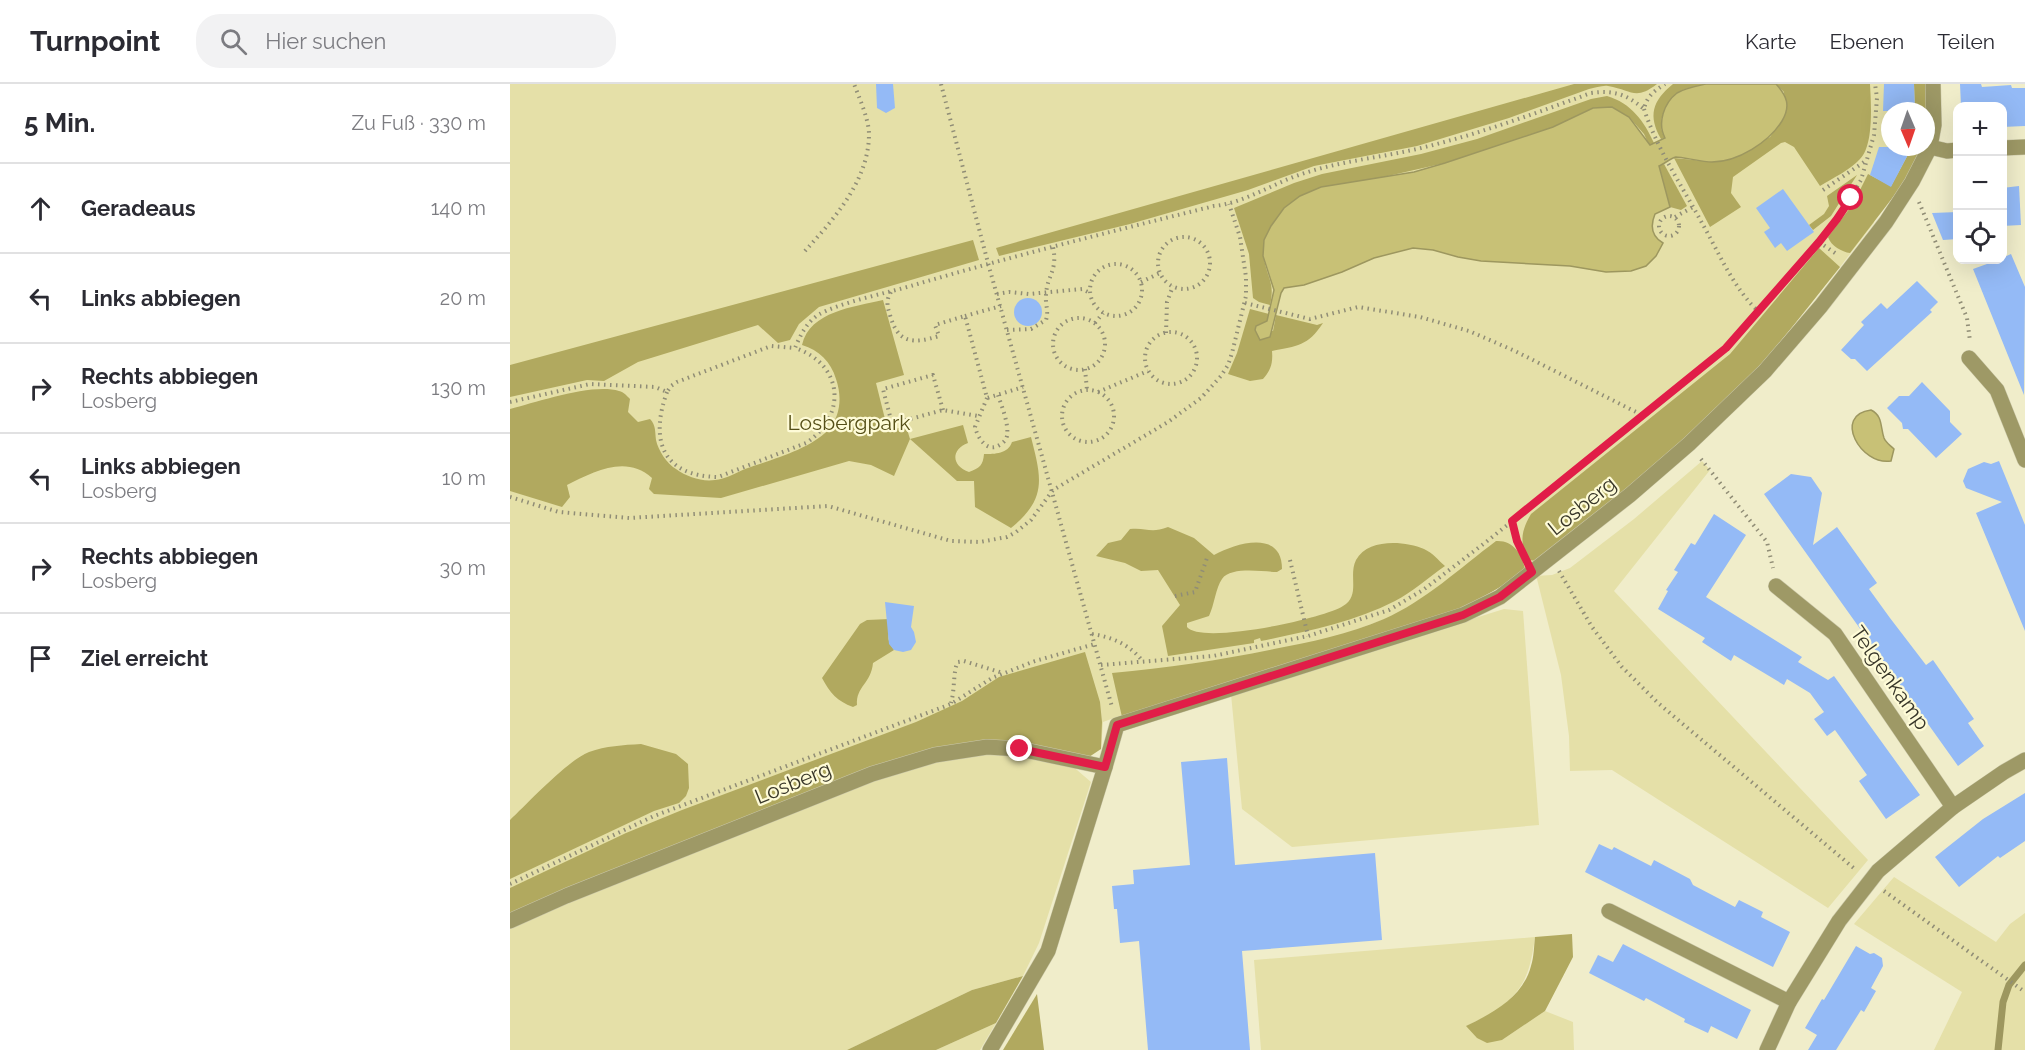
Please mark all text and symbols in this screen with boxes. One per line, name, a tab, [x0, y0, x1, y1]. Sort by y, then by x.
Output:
search box	[196, 14, 616, 68]
text: Turnpoint	[30, 25, 160, 58]
icon: search	[217, 25, 250, 58]
text: Hier suchen	[265, 28, 386, 54]
text: Karte	[1745, 29, 1796, 54]
text: Ebenen	[1829, 29, 1904, 54]
text: Teilen	[1937, 29, 1995, 54]
north arrow	[1881, 102, 1935, 156]
map controls	[1953, 102, 2007, 264]
button: +	[1953, 102, 2007, 156]
text: 5 Min.	[24, 108, 95, 138]
text: Zu Fuß · 330 m	[352, 111, 486, 135]
button: −	[1953, 156, 2007, 210]
route start	[1837, 184, 1863, 210]
icon: ahead	[24, 192, 57, 225]
text: Geradeaus	[81, 195, 196, 221]
text: 140 m	[431, 196, 486, 220]
button: locate	[1953, 210, 2007, 264]
icon: left	[24, 282, 57, 315]
text: Links abbiegen	[81, 285, 241, 311]
text: 20 m	[440, 286, 486, 310]
text: Rechts abbiegen	[81, 363, 258, 389]
icon: right	[24, 372, 57, 405]
text: 130 m	[431, 376, 486, 400]
text: Losberg	[81, 389, 157, 413]
park label: Losbergpark	[788, 410, 910, 435]
text: Links abbiegen	[81, 453, 241, 479]
icon: left	[24, 462, 57, 495]
text: 10 m	[442, 466, 486, 490]
street label: Losberg	[1543, 471, 1621, 540]
text: Losberg	[81, 479, 157, 503]
text: Rechts abbiegen	[81, 543, 258, 569]
icon: right	[24, 552, 57, 585]
text: 30 m	[440, 556, 486, 580]
text: Losberg	[81, 569, 157, 593]
street label: Telgenkamp	[1846, 621, 1935, 734]
icon: arrive	[24, 642, 57, 675]
text: Ziel erreicht	[81, 645, 208, 671]
route end	[1006, 735, 1032, 761]
street label: Losberg	[751, 756, 835, 809]

